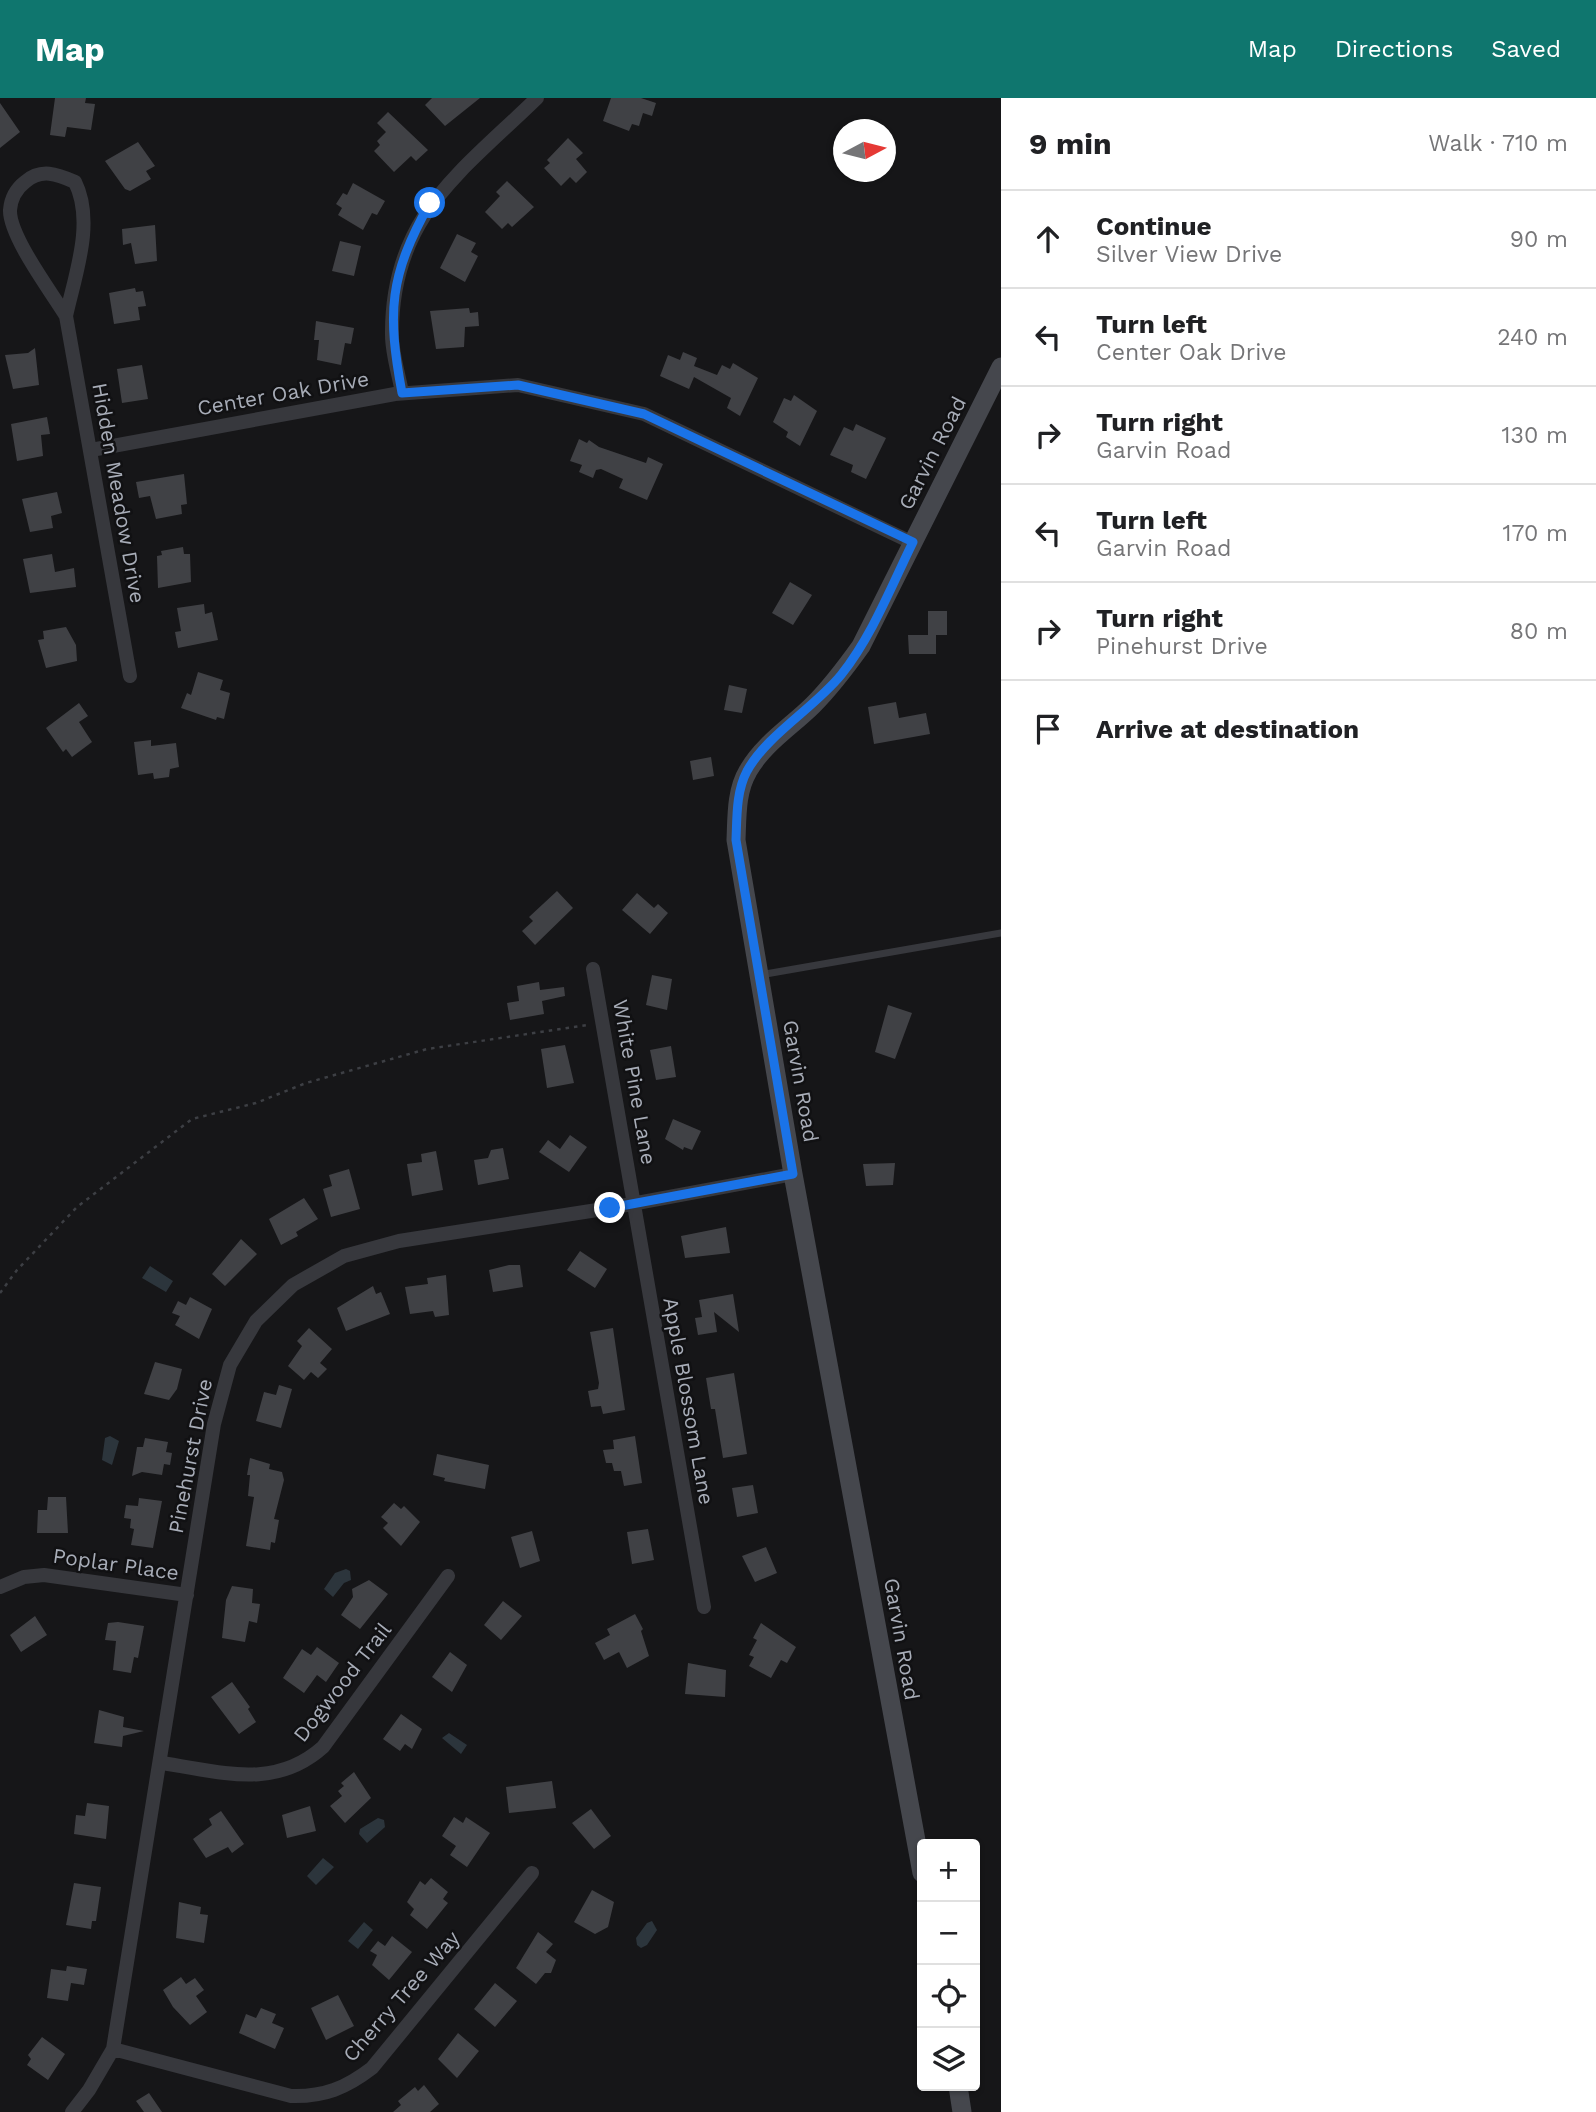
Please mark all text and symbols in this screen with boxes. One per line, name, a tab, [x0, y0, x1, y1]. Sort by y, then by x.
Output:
text: Map	[35, 30, 105, 69]
text: Map	[1248, 35, 1297, 63]
text: Directions	[1335, 35, 1453, 63]
text: Saved	[1491, 35, 1561, 63]
north arrow	[833, 119, 896, 182]
text: 9 min	[1029, 126, 1112, 161]
text: Walk · 710 m	[1428, 130, 1568, 157]
route start	[414, 187, 445, 218]
text: Continue	[1096, 211, 1212, 241]
icon: ahead	[1029, 220, 1067, 258]
text: 90 m	[1510, 226, 1568, 253]
text: Silver View Drive	[1096, 241, 1282, 268]
text: Turn left	[1096, 309, 1207, 339]
icon: left	[1029, 318, 1067, 356]
text: 240 m	[1497, 324, 1568, 351]
text: Center Oak Drive	[1096, 339, 1287, 366]
street label: Center Oak Drive	[195, 366, 371, 420]
street label: Hidden Meadow Drive	[87, 381, 151, 605]
street label: Garvin Road	[893, 392, 971, 514]
text: Turn right	[1096, 407, 1223, 437]
icon: right	[1029, 416, 1067, 454]
text: 130 m	[1502, 422, 1568, 449]
text: Garvin Road	[1096, 437, 1231, 464]
text: Turn left	[1096, 505, 1207, 535]
icon: left	[1029, 514, 1067, 552]
text: 170 m	[1503, 520, 1568, 547]
text: Garvin Road	[1096, 535, 1231, 562]
text: Turn right	[1096, 603, 1223, 633]
icon: right	[1029, 612, 1067, 650]
text: 80 m	[1510, 618, 1568, 645]
text: Pinehurst Drive	[1096, 633, 1268, 660]
icon: arrive	[1029, 710, 1067, 748]
text: Arrive at destination	[1096, 714, 1359, 744]
street label: White Pine Lane	[608, 998, 662, 1166]
street label: Garvin Road	[778, 1018, 824, 1144]
route end	[594, 1192, 625, 1223]
street label: Apple Blossom Lane	[658, 1295, 720, 1507]
street label: Pinehurst Drive	[163, 1377, 217, 1535]
street label: Poplar Place	[51, 1543, 181, 1585]
street label: Garvin Road	[879, 1576, 925, 1702]
street label: Dogwood Trail	[288, 1617, 397, 1747]
map controls	[917, 1839, 980, 2091]
button: +	[917, 1839, 980, 1902]
button: −	[917, 1902, 980, 1965]
street label: Cherry Tree Way	[337, 1925, 465, 2067]
button: locate	[917, 1965, 980, 2028]
button: layers	[917, 2028, 980, 2091]

